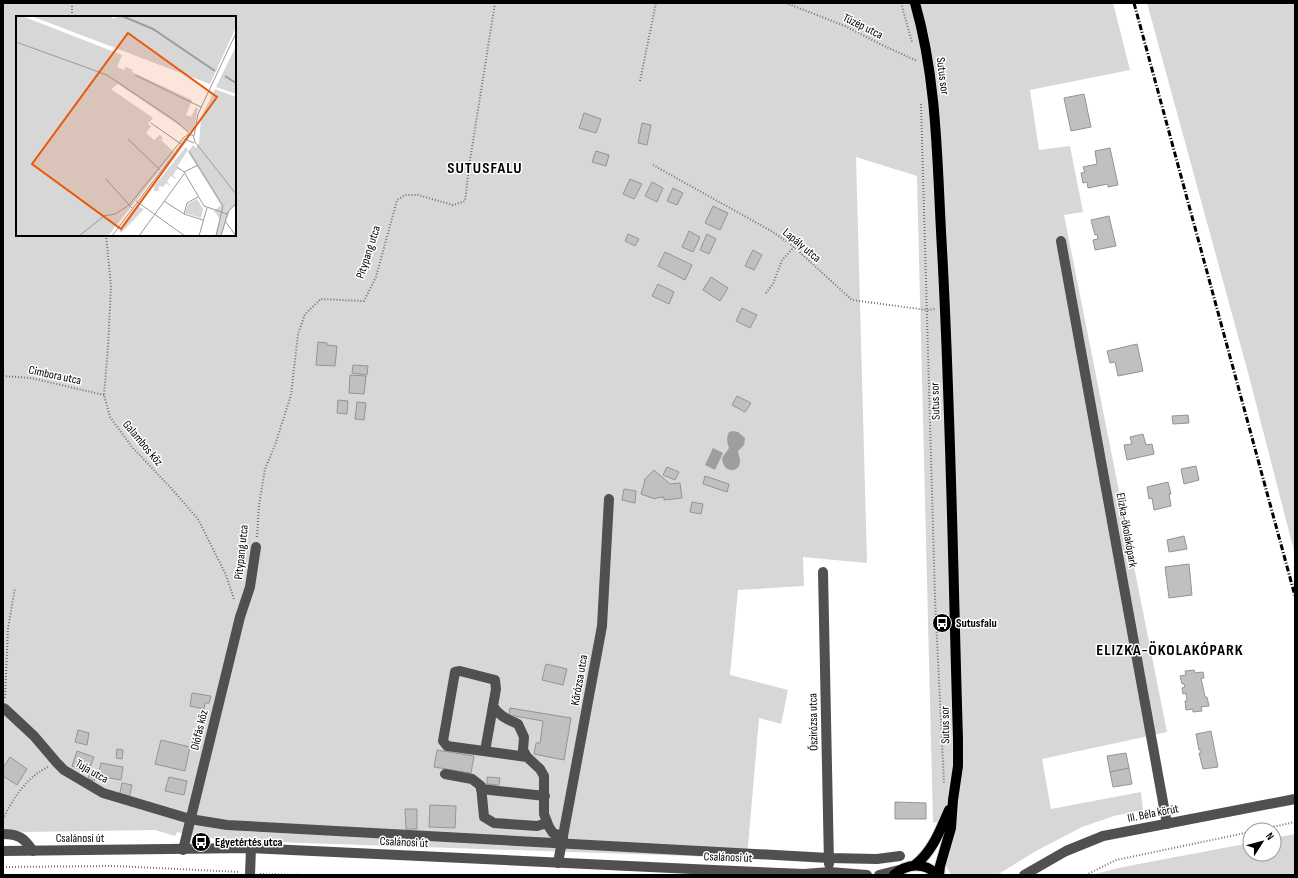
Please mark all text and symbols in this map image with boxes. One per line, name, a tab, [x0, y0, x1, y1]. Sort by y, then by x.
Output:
street label: Tüzép utca	[840, 10, 886, 43]
inset map	[16, 16, 236, 236]
street label: Sutus sor	[933, 56, 952, 96]
district label: SUTUSFALU	[447, 159, 523, 178]
street label: Pitypang utca	[353, 223, 384, 281]
street label: Lapály utca	[780, 225, 824, 266]
street label: Cimbora utca	[27, 363, 83, 388]
street label: Sutus sor	[927, 381, 944, 420]
street label: Galambos köz	[119, 417, 166, 470]
street label: Elizka-ökolakópark	[1113, 491, 1141, 569]
street label: Pitypang utca	[231, 524, 252, 580]
bus stop icon: Sutusfalu	[931, 612, 953, 634]
place label: Sutusfalu	[956, 616, 997, 631]
district label: ELIZKA-ÖKOLAKÓPARK	[1096, 641, 1244, 660]
street label: Kőrózsa utca	[568, 653, 591, 707]
street label: Őszirózsa utca	[805, 693, 822, 751]
street label: Sutus sor	[938, 705, 953, 744]
street label: Diófás köz	[187, 708, 212, 752]
street label: Tuja utca	[73, 756, 111, 787]
street label: III. Béla körút	[1126, 801, 1180, 826]
north arrow	[1242, 822, 1282, 862]
text: N	[1263, 830, 1277, 843]
street label: Csalánosi út	[56, 831, 105, 846]
bus stop icon: Egyetértés utca	[190, 831, 212, 853]
street label: Csalánosi út	[379, 834, 429, 851]
place label: Egyetértés utca	[215, 835, 283, 850]
street label: Csalánosi út	[703, 849, 753, 866]

